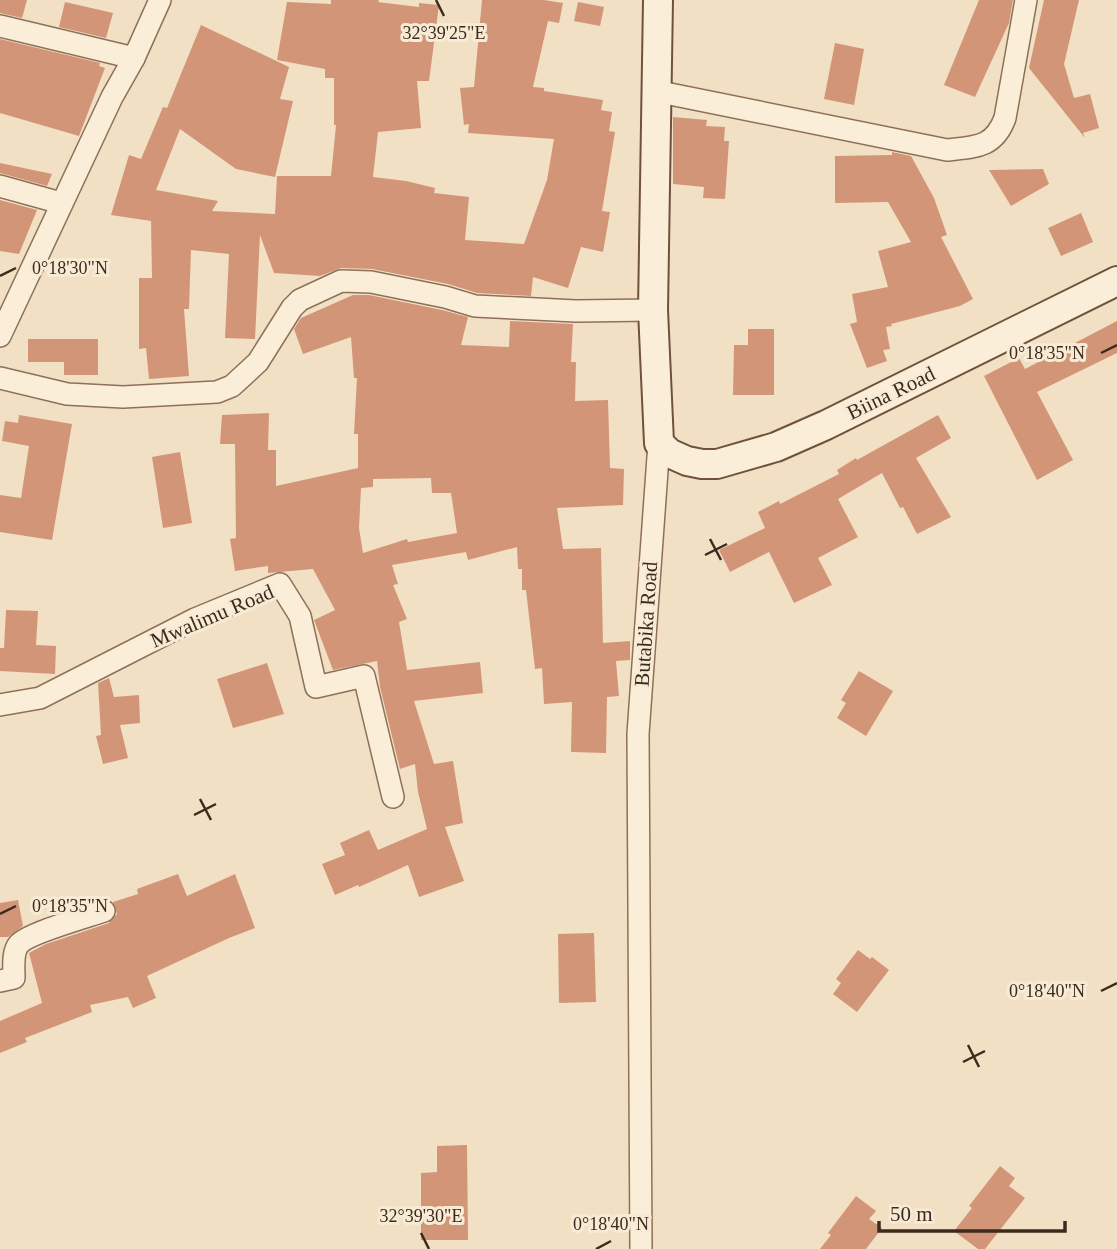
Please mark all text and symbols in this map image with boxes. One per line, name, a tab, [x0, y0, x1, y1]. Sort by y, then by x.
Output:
text: 32°39'25"E	[403, 23, 485, 43]
text: 0°18'30"N	[32, 258, 108, 278]
text: 0°18'35"N	[1009, 343, 1085, 363]
street label: Biina Road	[843, 361, 939, 425]
street label: Butabika Road	[630, 560, 662, 687]
street label: Mwalimu Road	[147, 579, 278, 653]
text: 0°18'35"N	[32, 896, 108, 916]
text: 0°18'40"N	[1009, 981, 1085, 1001]
scale bar	[879, 1190, 1064, 1234]
text: 50 m	[890, 1202, 933, 1226]
text: 32°39'30"E	[380, 1206, 462, 1226]
text: 0°18'40"N	[573, 1214, 649, 1234]

